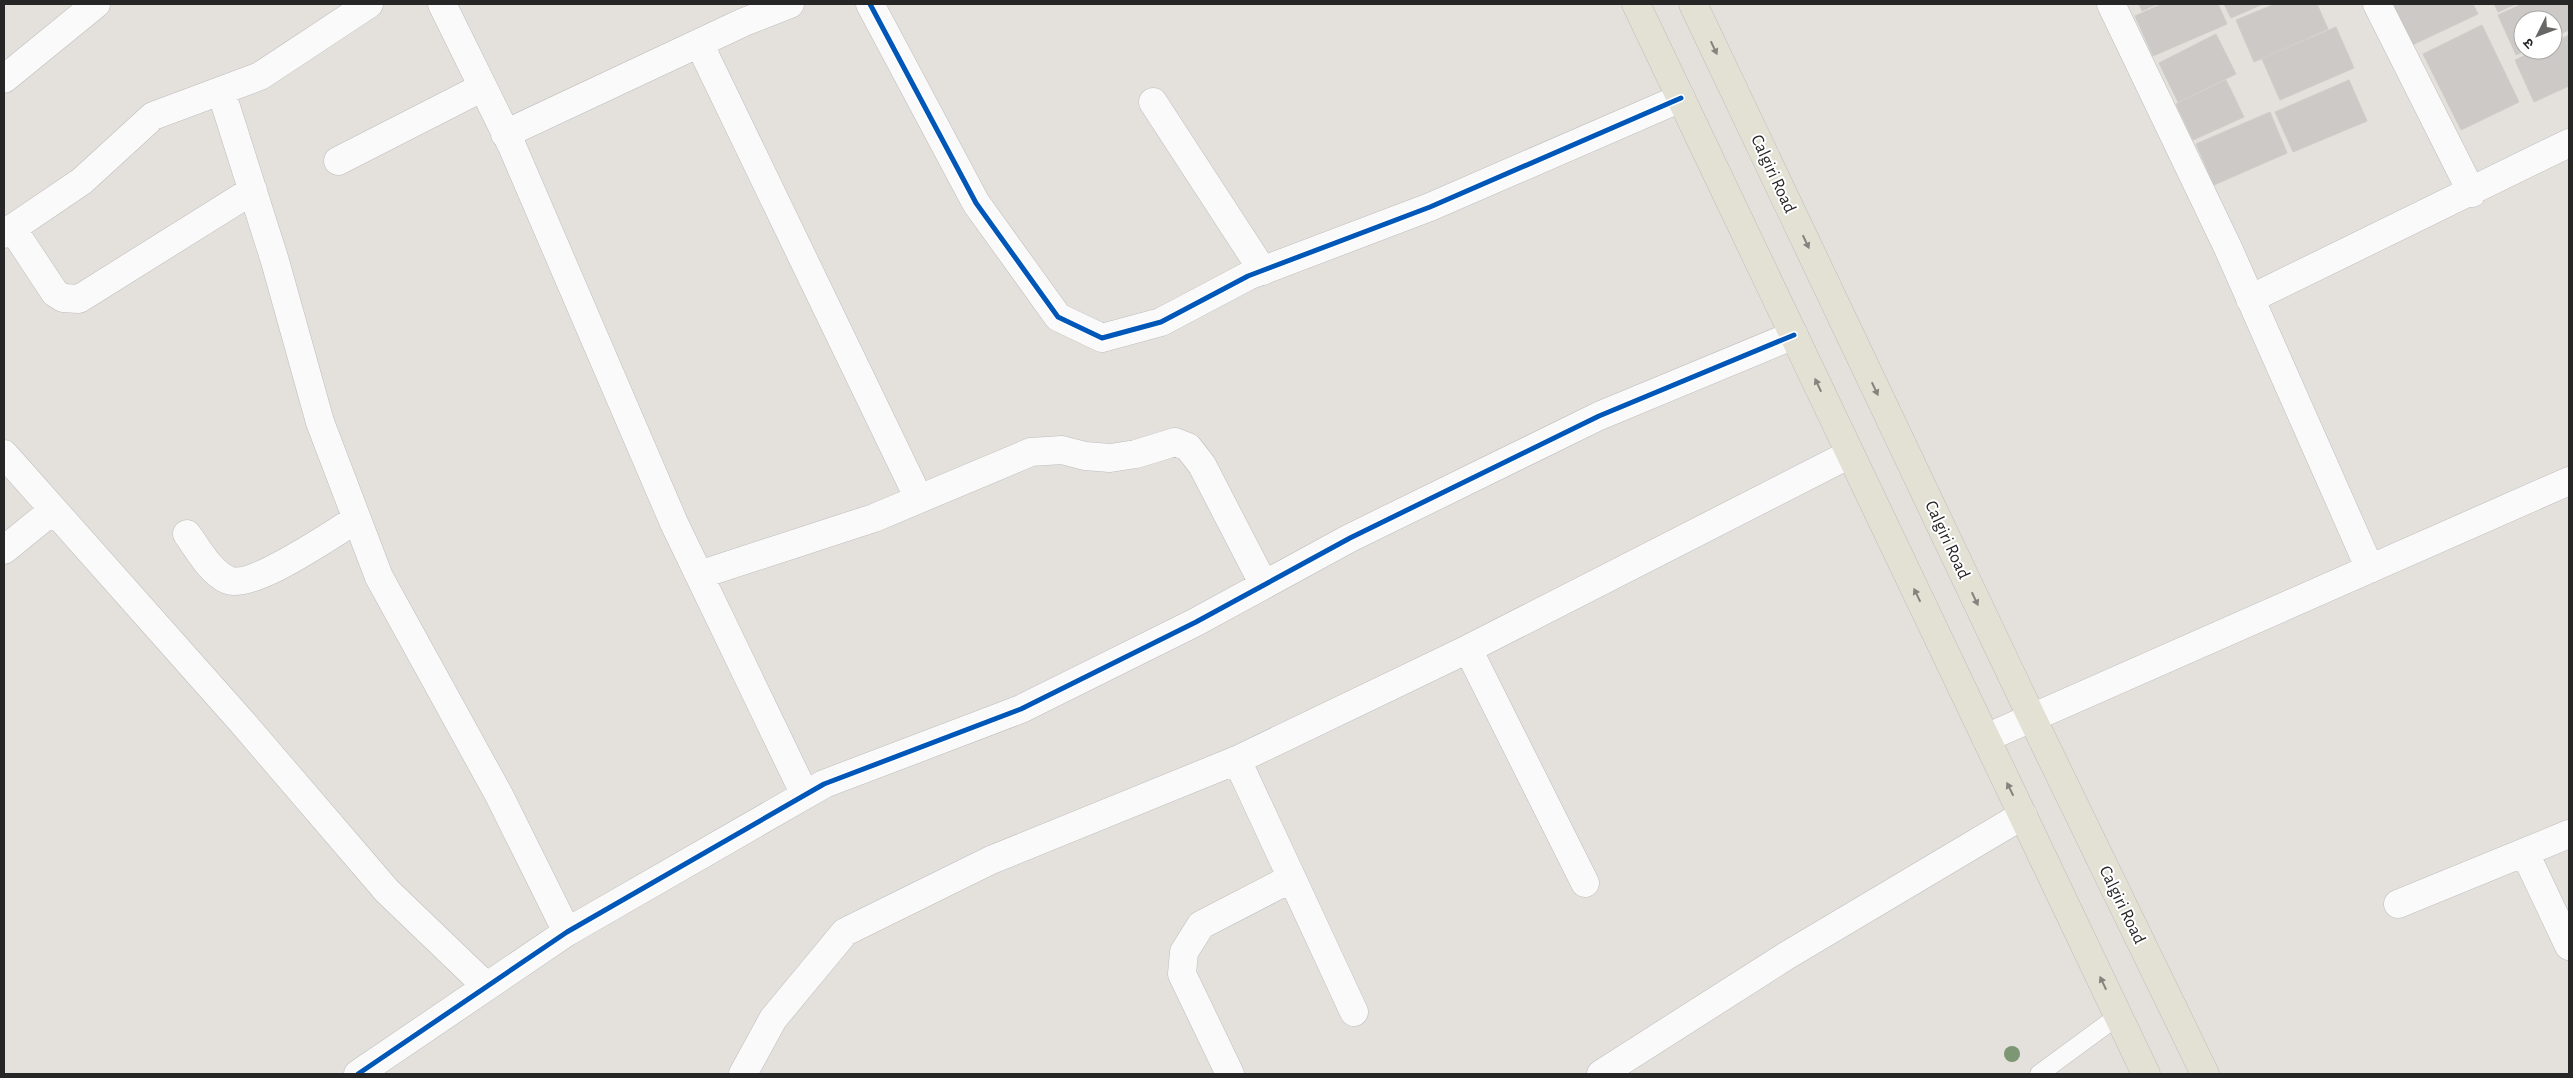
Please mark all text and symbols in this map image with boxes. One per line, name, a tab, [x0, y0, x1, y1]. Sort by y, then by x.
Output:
north arrow	[2513, 10, 2563, 60]
text: उ	[2521, 35, 2537, 51]
one-way arrow	[1710, 41, 1718, 55]
street label: Calgiri Road	[1747, 132, 1799, 216]
one-way arrow	[1802, 235, 1810, 249]
one-way arrow	[1813, 378, 1821, 392]
one-way arrow	[1872, 382, 1880, 396]
street label: Calgiri Road	[1921, 498, 1973, 582]
one-way arrow	[1913, 588, 1921, 602]
one-way arrow	[1971, 592, 1979, 606]
one-way arrow	[2006, 782, 2014, 796]
street label: Calgiri Road	[2095, 863, 2149, 947]
one-way arrow	[2098, 976, 2106, 990]

